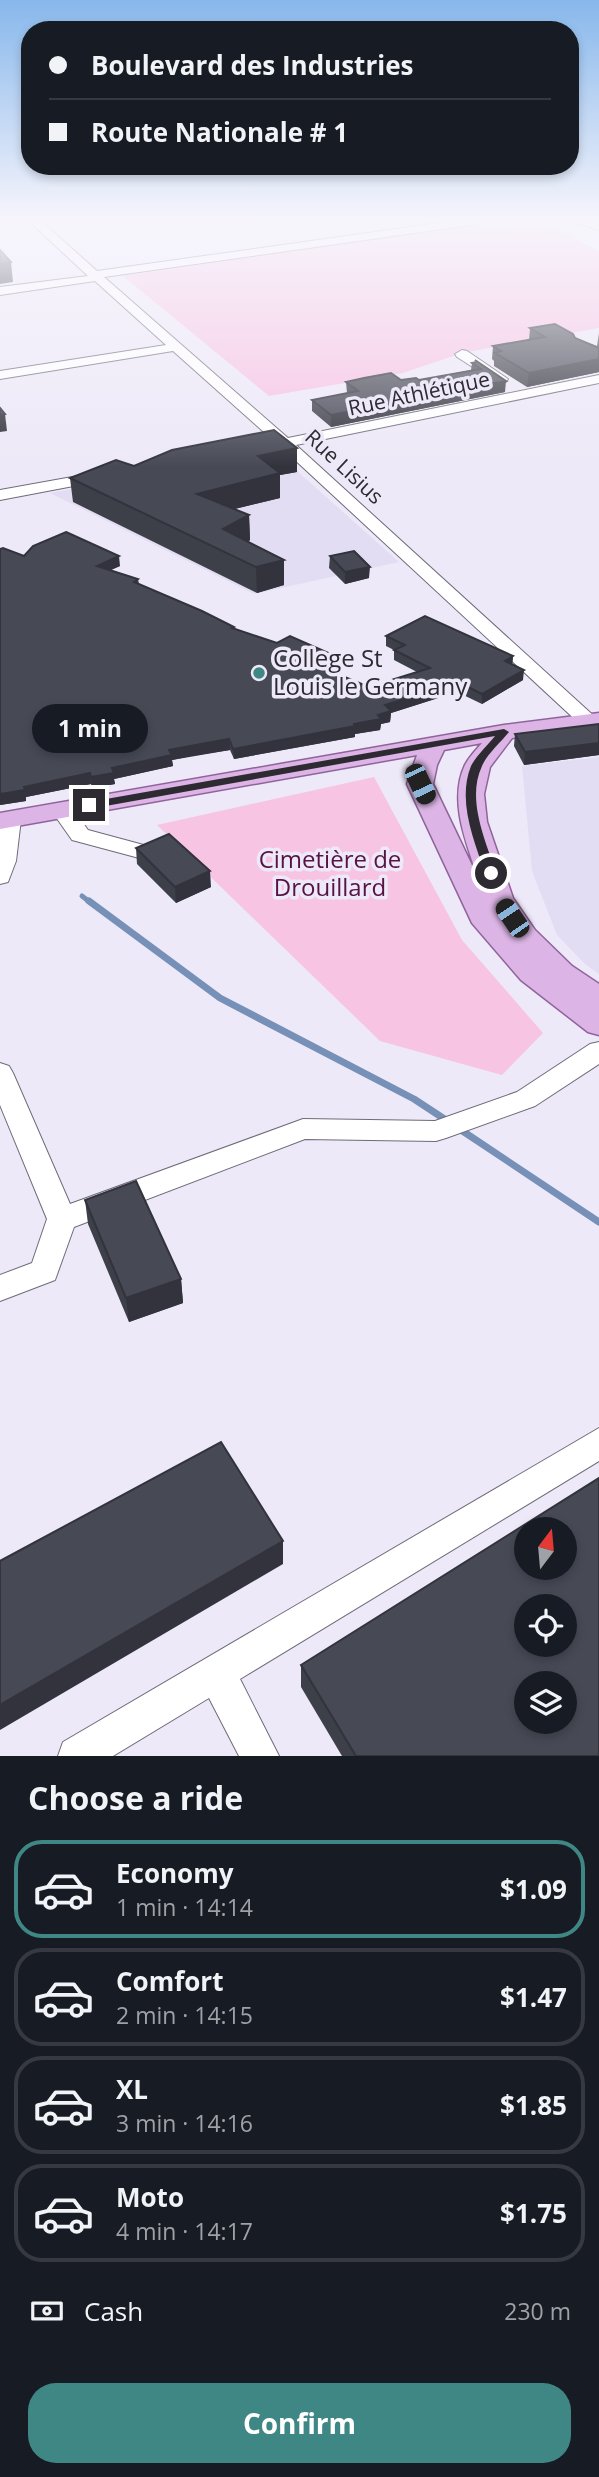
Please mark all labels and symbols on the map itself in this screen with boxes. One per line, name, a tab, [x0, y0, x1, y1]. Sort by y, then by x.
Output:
street label: Rue Athlétique	[345, 364, 492, 422]
street label: Rue Lisius	[299, 423, 390, 510]
place label: College St Louis le Germany	[273, 641, 468, 702]
marker: College St Louis le Germany	[251, 665, 267, 681]
callout: 1 min	[31, 704, 147, 752]
car	[402, 761, 439, 807]
route end	[73, 789, 105, 821]
park label: Cimetière de Drouillard	[259, 842, 401, 903]
route start	[475, 857, 507, 889]
car	[492, 895, 533, 941]
north arrow	[514, 1517, 578, 1580]

